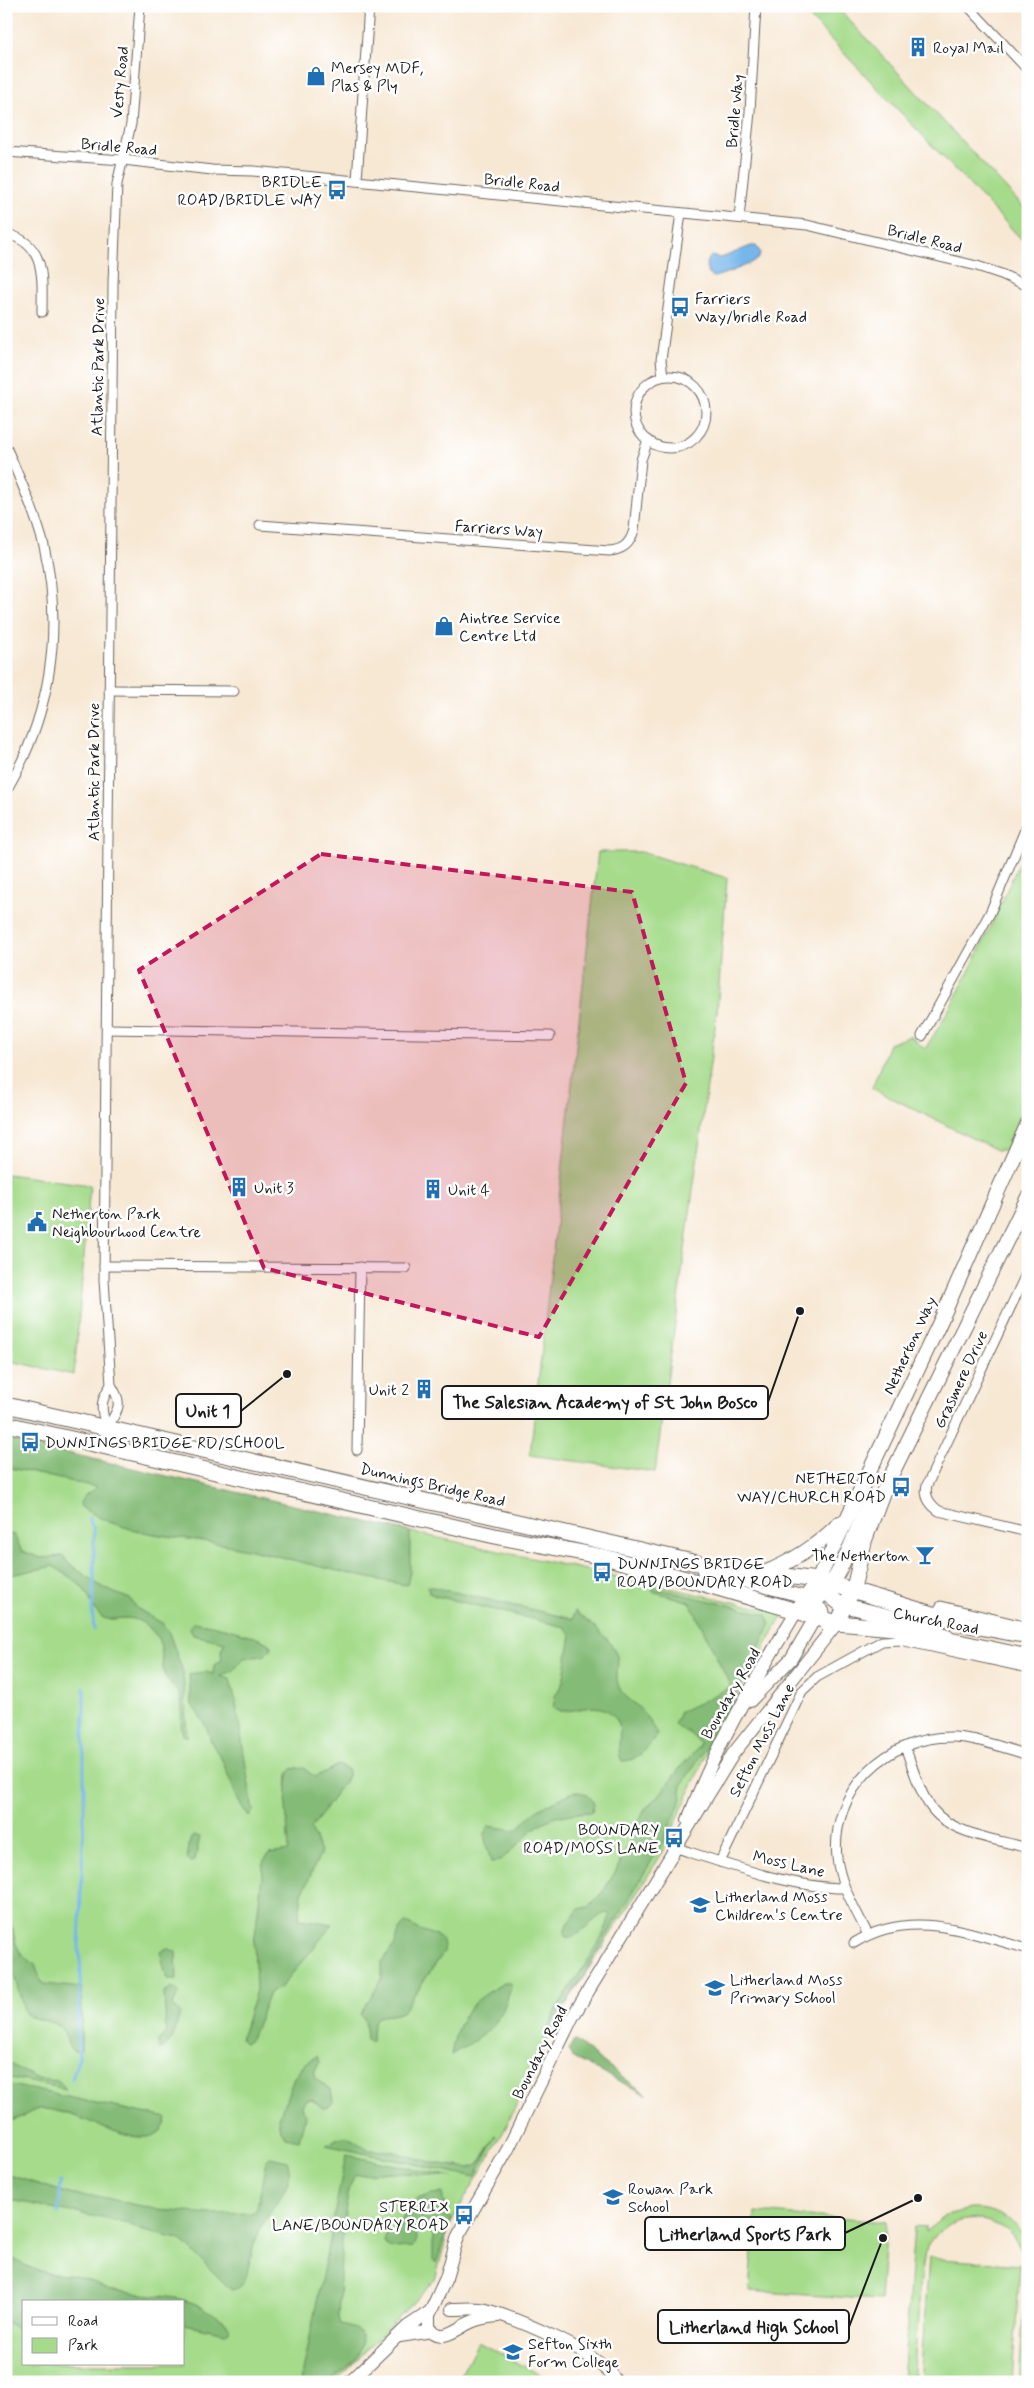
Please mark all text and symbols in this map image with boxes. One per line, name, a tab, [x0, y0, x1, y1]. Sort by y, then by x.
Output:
building icon: Royal Mail	[907, 36, 929, 58]
place label: Royal Mail	[933, 38, 1004, 59]
street label: Vesty Road	[107, 45, 134, 119]
place label: Mersey MDF, Plas & Ply	[331, 58, 423, 97]
shop icon: Mersey MDF, Plas & Ply	[305, 65, 327, 87]
street label: Bridle Way	[722, 74, 749, 149]
street label: Bridle Road	[80, 134, 158, 161]
street label: Bridle Road	[483, 169, 561, 198]
place label: BRIDLE ROAD/BRIDLE WAY	[178, 172, 322, 211]
bus stop icon: BRIDLE ROAD/BRIDLE WAY	[326, 179, 348, 201]
street label: Bridle Road	[885, 220, 964, 259]
place label: Farriers Way/bridle Road	[695, 289, 807, 328]
bus stop icon: Farriers Way/bridle Road	[669, 296, 691, 318]
street label: Atlantic Park Drive	[87, 298, 110, 436]
street label: Farriers Way	[454, 516, 544, 543]
place label: Aintree Service Centre Ltd	[459, 608, 561, 647]
shop icon: Aintree Service Centre Ltd	[433, 615, 455, 637]
street label: Atlantic Park Drive	[84, 703, 105, 841]
building icon: Unit 3	[228, 1176, 250, 1198]
place label: Unit 3	[254, 1178, 294, 1199]
building icon: Unit 4	[422, 1178, 444, 1200]
place label: Unit 4	[448, 1180, 490, 1201]
place label: Netherton Park Neighbourhood Centre	[52, 1204, 201, 1243]
public building icon: Netherton Park Neighbourhood Centre	[26, 1211, 48, 1233]
street label: Netherton Way	[878, 1293, 942, 1398]
street label: Grasmere Drive	[930, 1327, 993, 1432]
building icon: Unit 2	[413, 1378, 435, 1400]
place label: Unit 2	[369, 1380, 409, 1401]
callout: The Salesian Academy of St John Bosco	[442, 1386, 768, 1419]
text: The Salesian Academy of St John Bosco	[453, 1391, 758, 1415]
callout: Unit 1	[176, 1394, 241, 1427]
text: Unit 1	[186, 1400, 230, 1424]
bus stop icon: DUNNINGS BRIDGE RD/SCHOOL	[19, 1431, 41, 1453]
place label: DUNNINGS BRIDGE RD/SCHOOL	[45, 1433, 285, 1454]
street label: Dunnings Bridge Road	[358, 1459, 507, 1513]
place label: NETHERTON WAY/CHURCH ROAD	[737, 1469, 887, 1508]
bus stop icon: NETHERTON WAY/CHURCH ROAD	[890, 1476, 912, 1498]
bar icon: The Netherton	[914, 1544, 936, 1566]
place label: The Netherton	[812, 1546, 910, 1567]
place label: DUNNINGS BRIDGE ROAD/BOUNDARY ROAD	[617, 1554, 793, 1593]
bus stop icon: DUNNINGS BRIDGE ROAD/BOUNDARY ROAD	[591, 1561, 613, 1583]
street label: Church Road	[891, 1603, 980, 1640]
street label: Boundary Road	[697, 1644, 766, 1743]
street label: Sefton Moss Lane	[725, 1680, 800, 1801]
place label: BOUNDARY ROAD/MOSS LANE	[523, 1820, 659, 1859]
bus stop icon: BOUNDARY ROAD/MOSS LANE	[663, 1827, 685, 1849]
street label: Moss Lane	[751, 1846, 827, 1883]
place label: Litherland Moss Children's Centre	[715, 1887, 843, 1926]
school or university icon: Litherland Moss Children's Centre	[689, 1894, 711, 1916]
place label: Litherland Moss Primary School	[730, 1970, 842, 2009]
school or university icon: Litherland Moss Primary School	[704, 1977, 726, 1999]
street label: Boundary Road	[508, 2002, 573, 2103]
place label: Rowan Park School	[628, 2179, 713, 2218]
school or university icon: Rowan Park School	[602, 2186, 624, 2208]
place label: STERRIX LANE/BOUNDARY ROAD	[272, 2197, 449, 2236]
bus stop icon: STERRIX LANE/BOUNDARY ROAD	[453, 2204, 475, 2226]
callout: Litherland Sports Park	[645, 2217, 845, 2250]
text: Litherland Sports Park	[659, 2223, 831, 2247]
legend	[22, 2300, 185, 2366]
callout: Litherland High School	[658, 2310, 849, 2343]
text: Road	[68, 2312, 98, 2332]
text: Litherland High School	[669, 2316, 839, 2342]
place label: Sefton Sixth Form College	[528, 2334, 620, 2373]
text: Park	[68, 2336, 98, 2356]
school or university icon: Sefton Sixth Form College	[502, 2341, 524, 2363]

